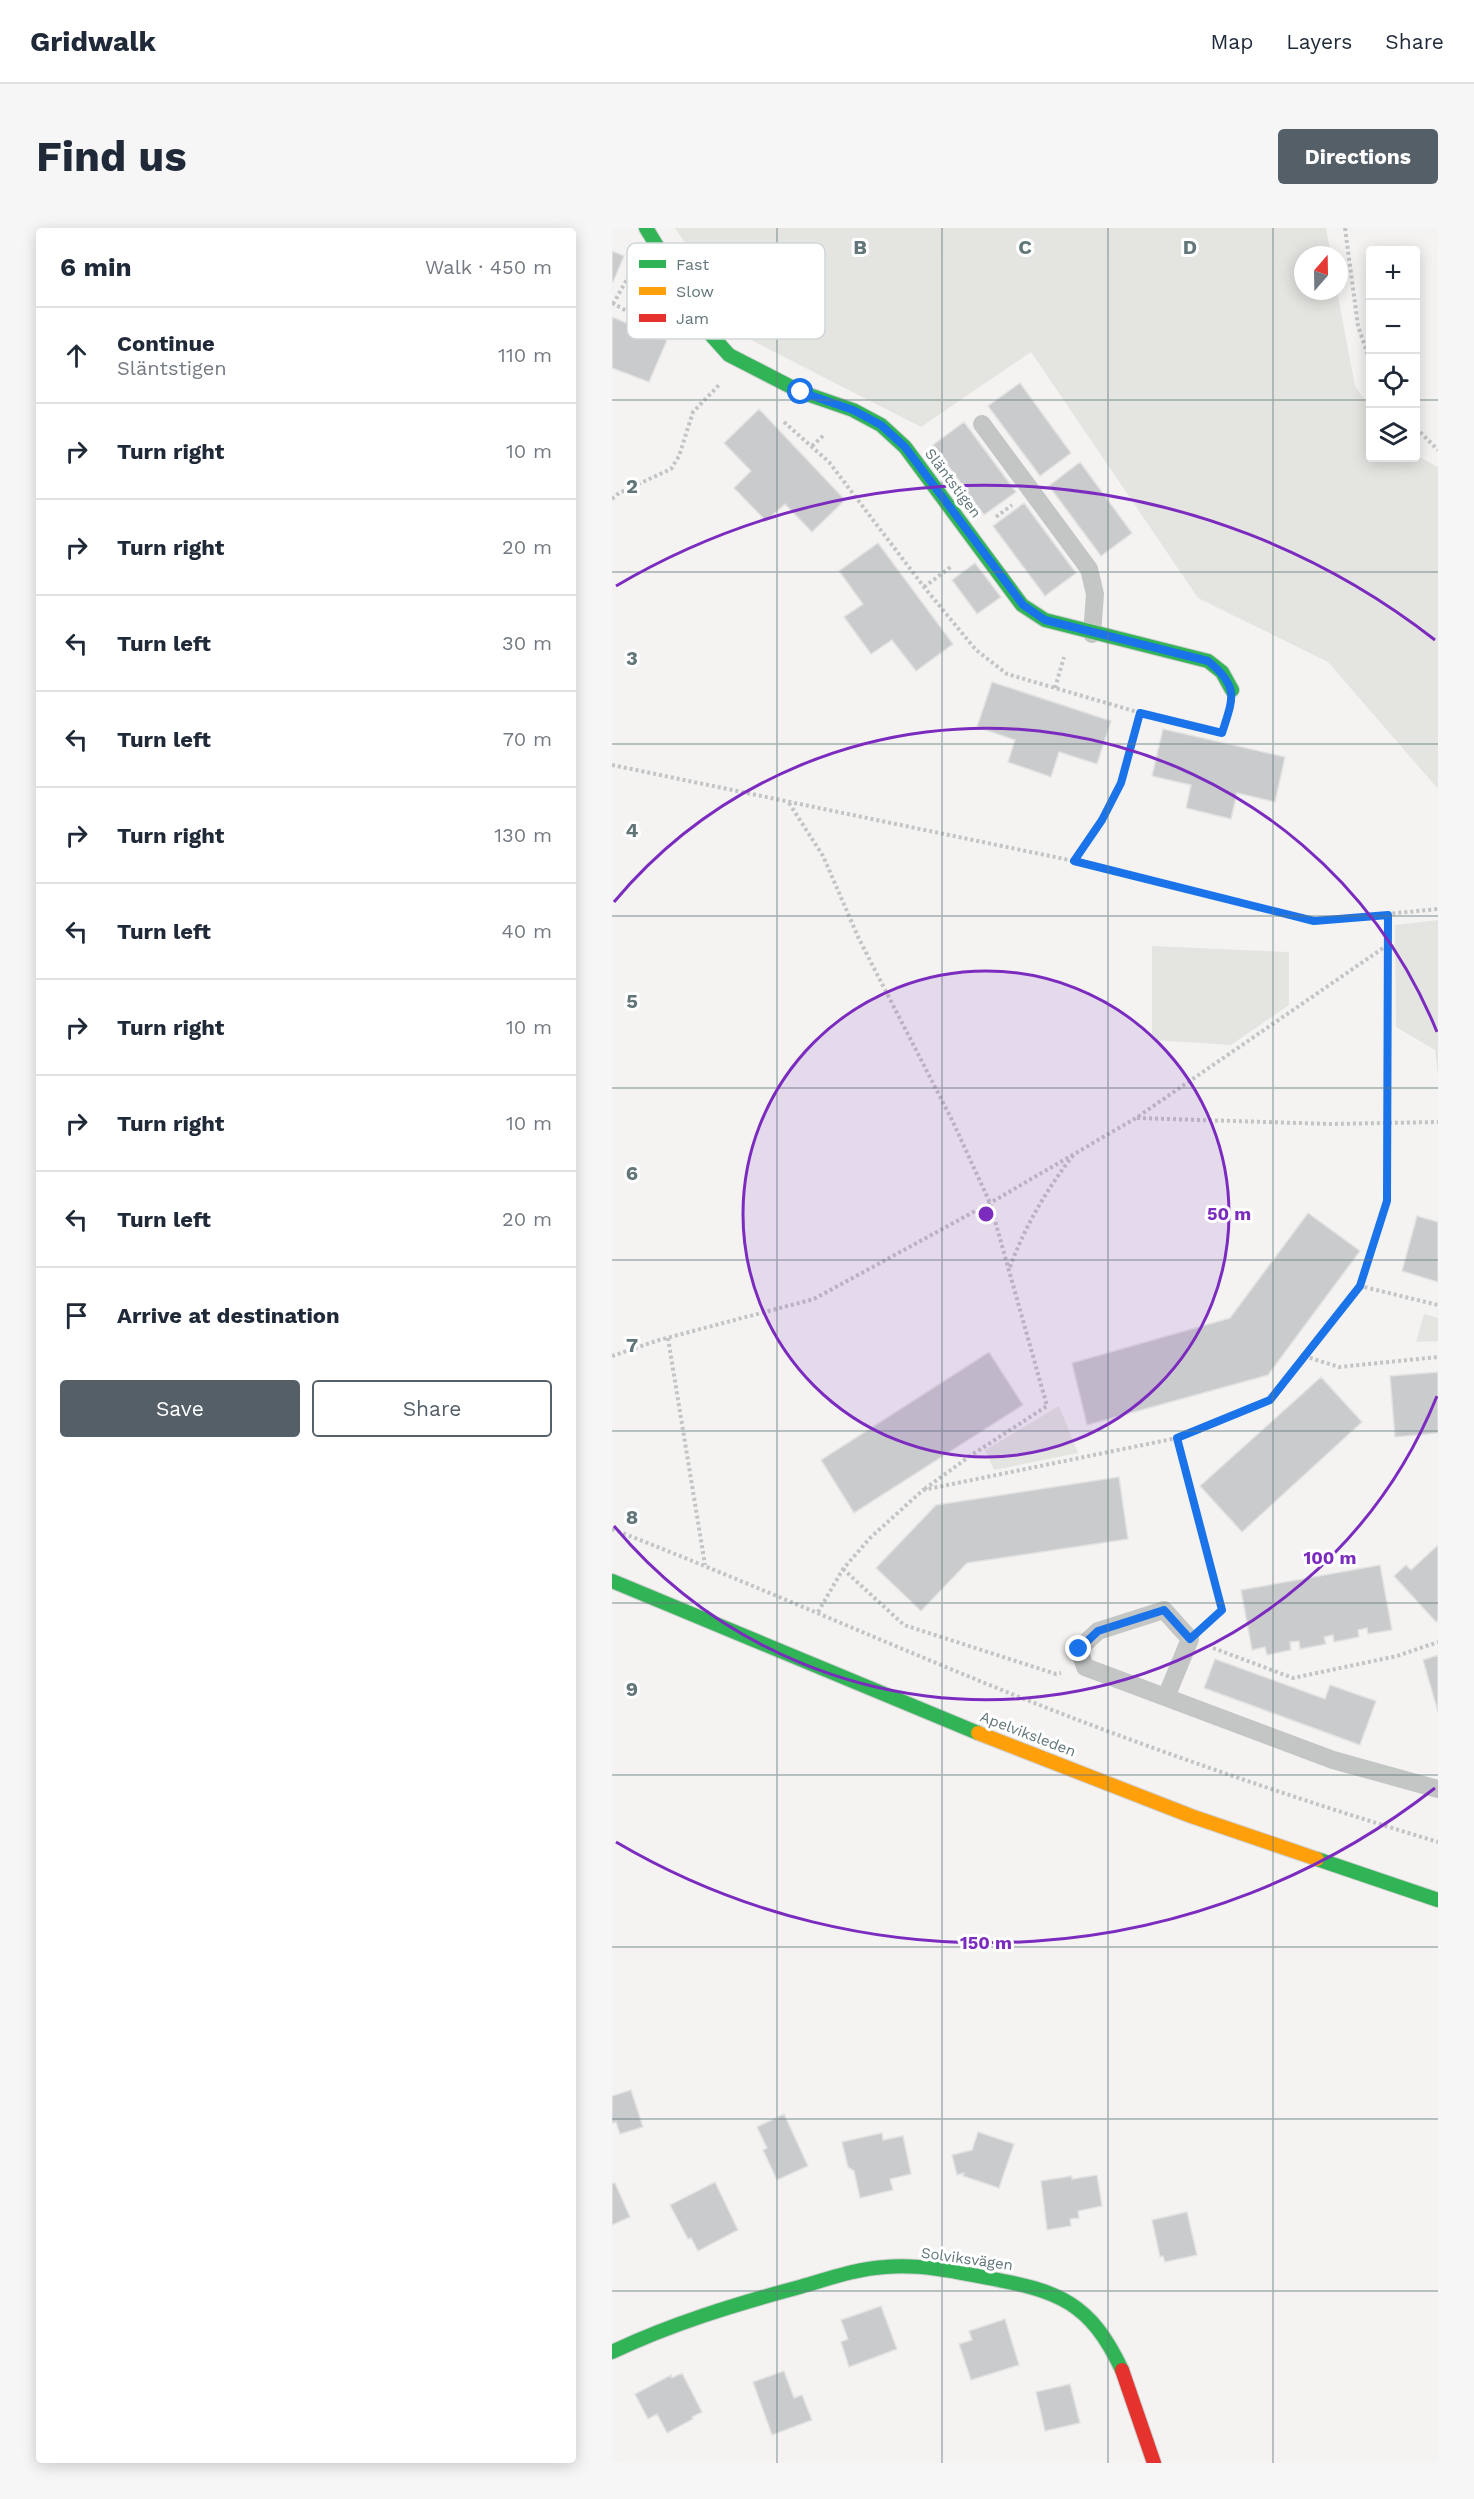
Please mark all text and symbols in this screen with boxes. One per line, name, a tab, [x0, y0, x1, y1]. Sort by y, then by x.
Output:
text: Gridwalk	[30, 25, 156, 58]
text: Map	[1210, 29, 1253, 54]
text: Layers	[1286, 29, 1352, 54]
text: Share	[1385, 29, 1444, 54]
button: Directions	[1278, 129, 1438, 184]
text: Find us	[36, 132, 187, 181]
text: B	[853, 235, 867, 259]
text: C	[1018, 235, 1032, 259]
text: D	[1183, 235, 1197, 259]
legend	[627, 243, 825, 339]
north arrow	[1294, 246, 1348, 300]
map controls	[1366, 246, 1420, 462]
button: +	[1366, 246, 1420, 300]
text: 6 min	[60, 252, 132, 282]
text: Walk · 450 m	[425, 255, 552, 279]
text: Fast	[676, 255, 709, 274]
text: Slow	[676, 282, 714, 301]
button: −	[1366, 300, 1420, 354]
text: Jam	[676, 309, 709, 328]
text: Continue	[117, 331, 215, 356]
icon: ahead	[60, 339, 93, 372]
text: 110 m	[498, 343, 552, 367]
button: locate	[1366, 354, 1420, 408]
text: Släntstigen	[117, 356, 227, 380]
route start	[787, 378, 813, 404]
button: layers	[1366, 408, 1420, 462]
icon: right	[60, 435, 93, 468]
text: Turn right	[117, 439, 224, 464]
text: 10 m	[506, 439, 552, 463]
street label: Släntstigen	[921, 445, 985, 521]
text: 2	[626, 474, 638, 498]
icon: right	[60, 531, 93, 564]
text: Turn right	[117, 535, 224, 560]
text: 20 m	[502, 535, 552, 559]
icon: left	[60, 627, 93, 660]
text: Turn left	[117, 631, 211, 656]
text: 30 m	[502, 631, 552, 655]
text: 3	[626, 646, 638, 670]
icon: left	[60, 723, 93, 756]
text: Turn left	[117, 727, 211, 752]
text: 70 m	[503, 727, 552, 751]
text: 4	[626, 818, 639, 842]
icon: right	[60, 819, 93, 852]
text: Turn right	[117, 823, 224, 848]
text: 130 m	[494, 823, 552, 847]
icon: left	[60, 915, 93, 948]
text: Turn left	[117, 919, 211, 944]
text: 40 m	[501, 919, 552, 943]
text: 5	[626, 989, 638, 1013]
icon: right	[60, 1011, 93, 1044]
text: Turn right	[117, 1015, 224, 1040]
text: 10 m	[506, 1015, 552, 1039]
icon: right	[60, 1107, 93, 1140]
text: Turn right	[117, 1111, 224, 1136]
text: 10 m	[506, 1111, 552, 1135]
text: 6	[626, 1161, 638, 1185]
icon: left	[60, 1203, 93, 1236]
text: 50 m	[1207, 1203, 1251, 1224]
centre of rings	[976, 1204, 996, 1224]
text: Turn left	[117, 1207, 211, 1232]
text: 20 m	[502, 1207, 552, 1231]
icon: arrive	[60, 1299, 93, 1332]
text: Arrive at destination	[117, 1303, 340, 1328]
text: 7	[626, 1333, 638, 1357]
button: Save	[60, 1380, 300, 1437]
button: Share	[312, 1380, 552, 1437]
text: 8	[626, 1505, 638, 1529]
text: 100 m	[1303, 1547, 1357, 1568]
route end	[1065, 1635, 1091, 1661]
text: 9	[626, 1677, 638, 1701]
street label: Apelviksleden	[978, 1708, 1078, 1760]
text: 150 m	[960, 1932, 1012, 1953]
street label: Solviksvägen	[920, 2244, 1014, 2274]

